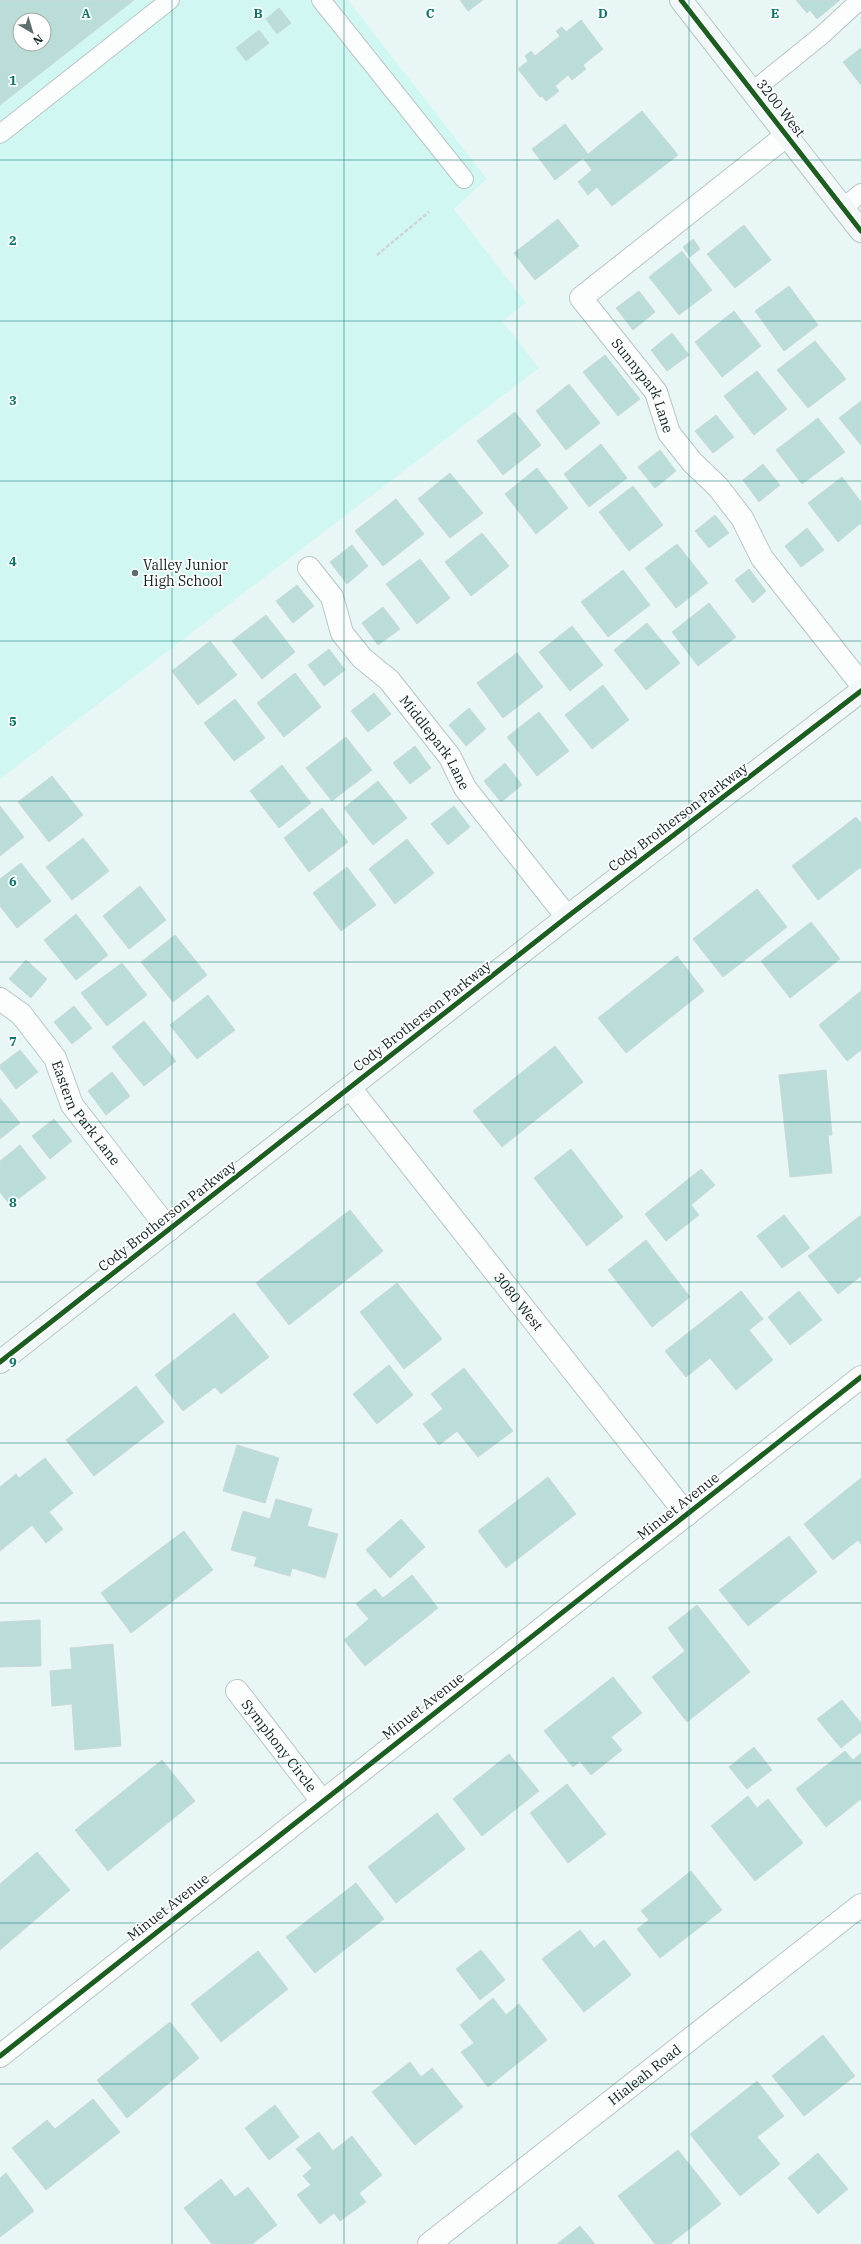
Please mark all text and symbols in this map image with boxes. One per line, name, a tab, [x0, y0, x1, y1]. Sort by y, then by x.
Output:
text: A	[81, 5, 91, 22]
text: B	[253, 5, 263, 22]
text: C	[426, 5, 435, 22]
text: D	[598, 5, 608, 22]
text: E	[771, 5, 779, 22]
north arrow	[12, 12, 52, 52]
text: N	[30, 32, 46, 48]
text: 1	[9, 72, 17, 89]
street label: 3200 West	[753, 75, 809, 141]
text: 2	[9, 232, 17, 249]
street label: Sunnypark Lane	[608, 335, 677, 435]
text: 3	[9, 392, 17, 409]
text: 4	[9, 553, 17, 570]
place label: Valley Junior High School	[143, 556, 229, 590]
marker: Valley Junior High School	[130, 568, 140, 578]
street label: Middlepark Lane	[396, 692, 474, 793]
text: 5	[9, 713, 17, 730]
street label: Cody Brotherson Parkway	[605, 758, 752, 875]
text: 6	[9, 873, 17, 890]
street label: Cody Brotherson Parkway	[349, 956, 495, 1076]
text: 7	[9, 1033, 17, 1050]
street label: Eastern Park Lane	[48, 1058, 124, 1169]
street label: Cody Brotherson Parkway	[94, 1156, 240, 1276]
text: 8	[9, 1194, 17, 1211]
street label: 3080 West	[490, 1269, 547, 1334]
text: 9	[9, 1354, 17, 1371]
street label: Minuet Avenue	[633, 1468, 723, 1544]
street label: Minuet Avenue	[378, 1668, 468, 1744]
street label: Symphony Circle	[238, 1696, 321, 1796]
street label: Minuet Avenue	[123, 1869, 213, 1945]
street label: Hialeah Road	[604, 2040, 685, 2109]

